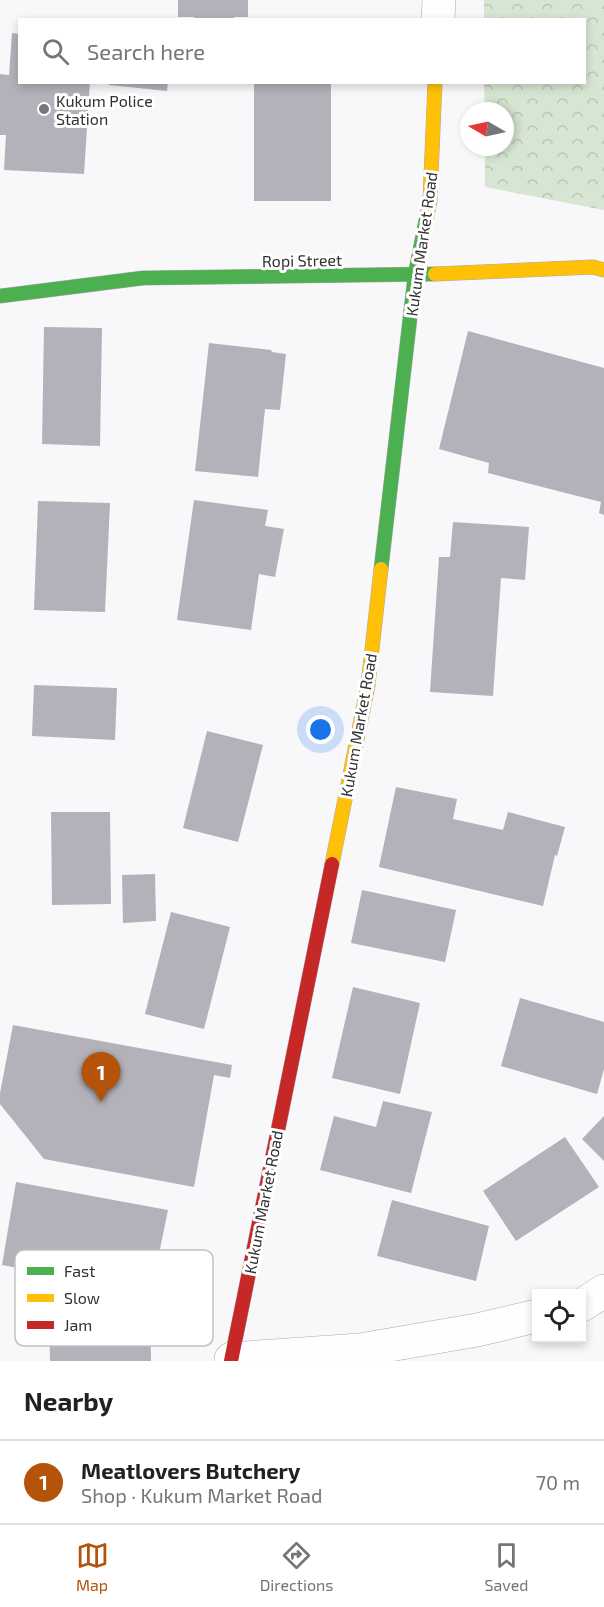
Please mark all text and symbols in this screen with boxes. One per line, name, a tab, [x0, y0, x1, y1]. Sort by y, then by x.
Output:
search box	[18, 18, 586, 84]
icon: search	[39, 35, 72, 68]
text: Search here	[87, 38, 205, 64]
place label: Kukum Police Station	[56, 91, 153, 128]
marker: Kukum Police Station	[37, 102, 51, 116]
north arrow	[460, 102, 514, 156]
street label: Kukum Market Road	[401, 171, 441, 317]
street label: Ropi Street	[262, 250, 342, 270]
street label: Kukum Market Road	[336, 652, 380, 798]
your location	[306, 715, 335, 744]
pin: 1	[82, 1052, 120, 1102]
street label: Kukum Market Road	[240, 1129, 286, 1275]
legend	[15, 1250, 213, 1346]
text: Fast	[64, 1261, 95, 1280]
text: Slow	[64, 1288, 100, 1307]
map controls	[532, 1289, 586, 1343]
button: locate	[532, 1289, 586, 1343]
text: Jam	[64, 1315, 92, 1334]
text: Nearby	[24, 1385, 113, 1416]
text: Meatlovers Butchery	[81, 1457, 300, 1483]
text: 1	[39, 1470, 48, 1494]
text: 70 m	[536, 1470, 580, 1494]
text: Shop · Kukum Market Road	[81, 1483, 322, 1507]
tab: Map	[76, 1539, 109, 1594]
tab: Directions	[260, 1539, 333, 1594]
tab: Saved	[485, 1539, 528, 1594]

